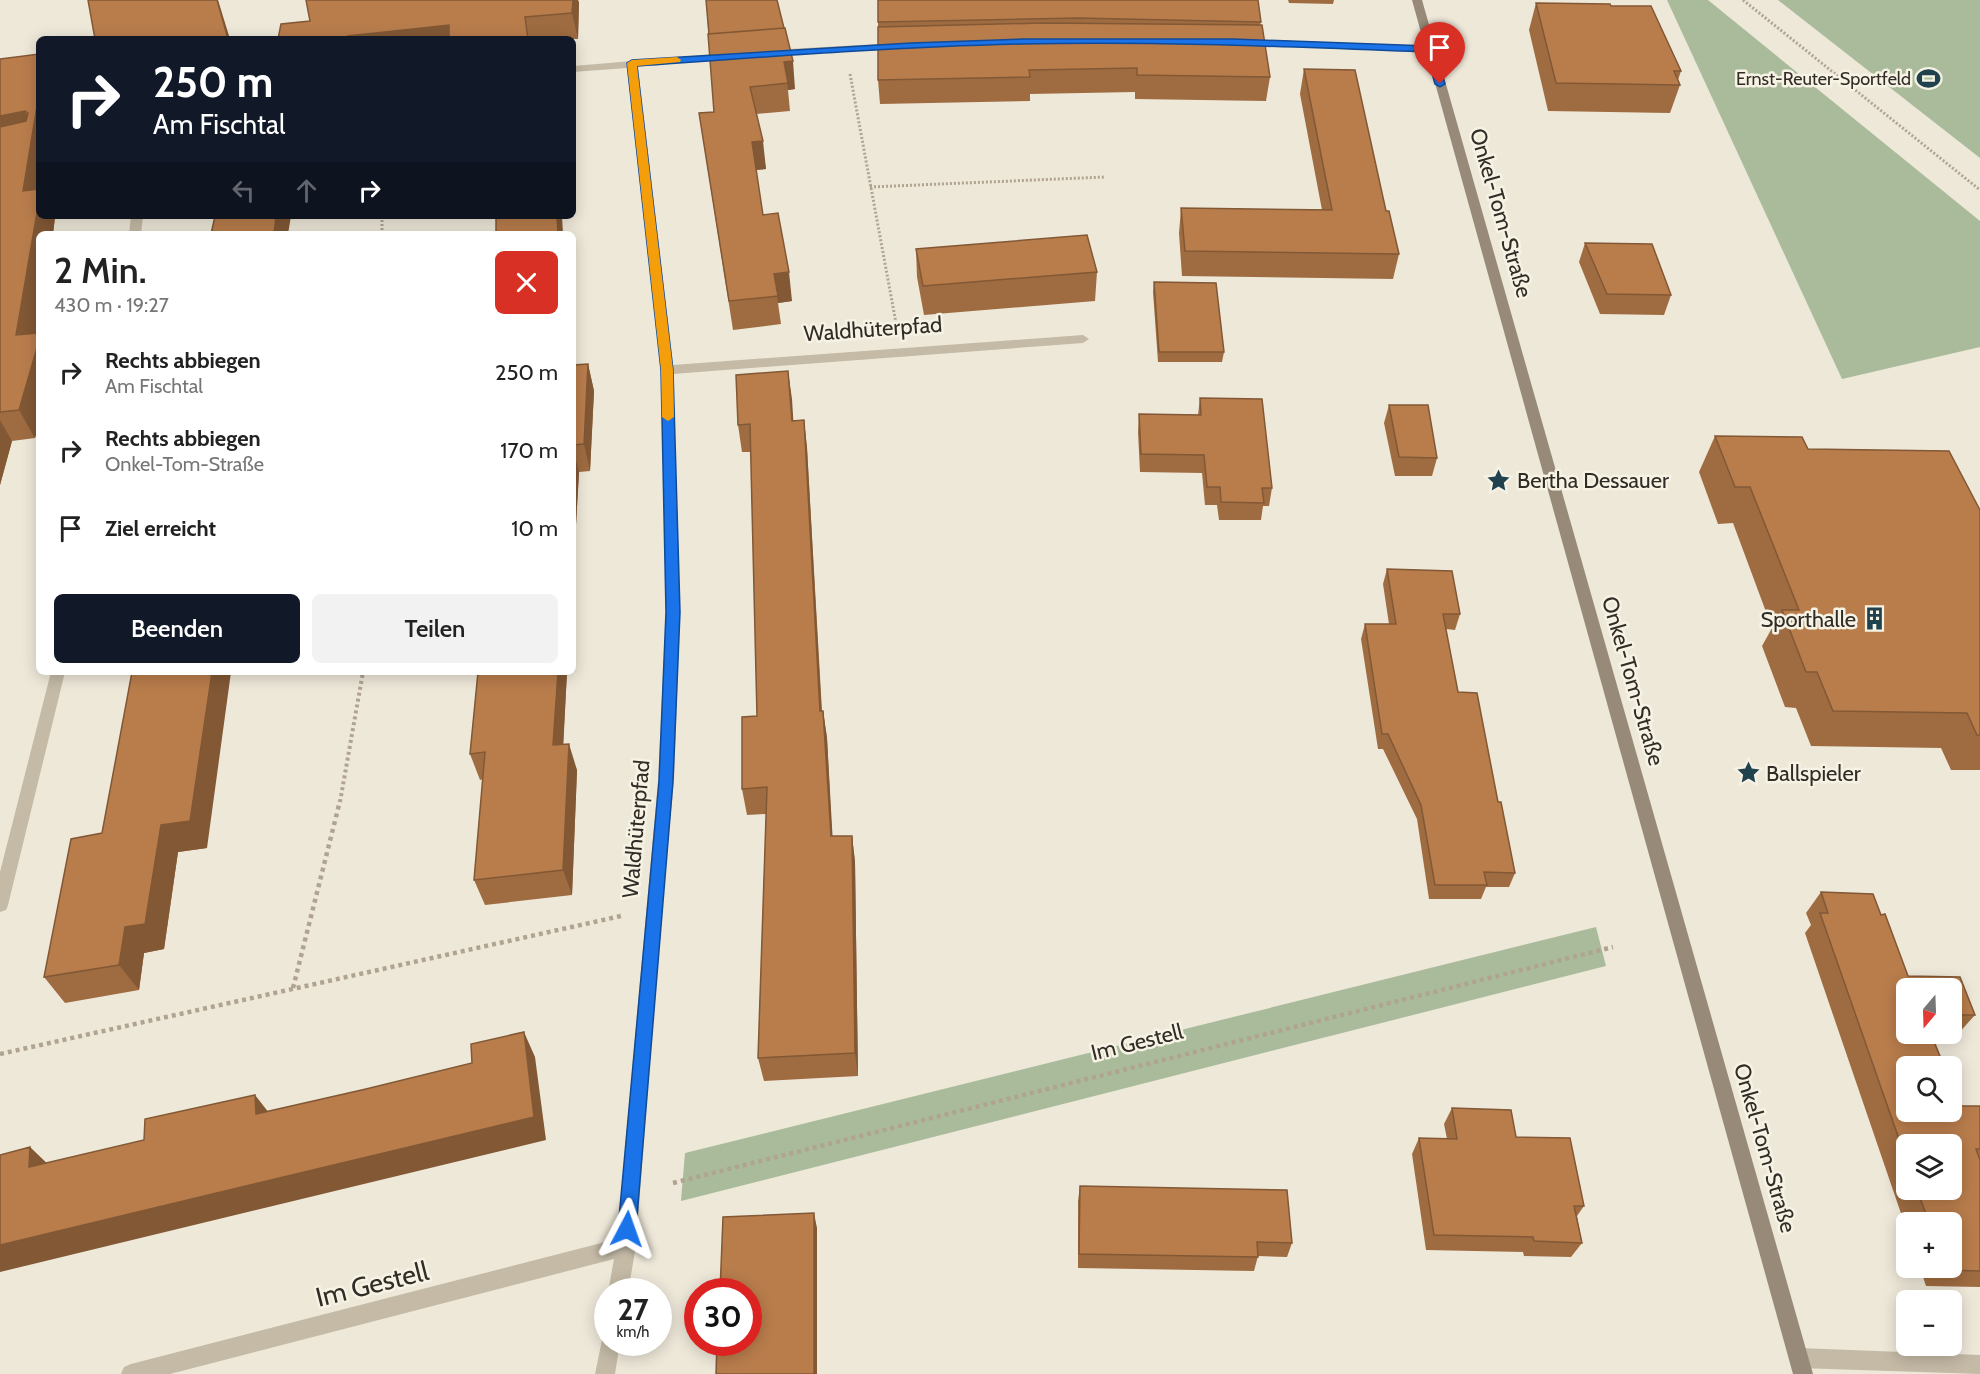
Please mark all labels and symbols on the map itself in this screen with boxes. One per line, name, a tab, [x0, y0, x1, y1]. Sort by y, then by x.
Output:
pin	[1414, 22, 1465, 84]
sports icon: Ernst-Reuter-Sportfeld	[1916, 66, 1942, 92]
place label: Ernst-Reuter-Sportfeld	[1736, 68, 1911, 90]
street label: Onkel-Tom-Straße	[1464, 125, 1538, 301]
street label: Waldhüterpfad	[803, 311, 943, 347]
place icon: Bertha Dessauer	[1486, 467, 1512, 493]
place label: Bertha Dessauer	[1517, 467, 1669, 494]
street label: Onkel-Tom-Straße	[1596, 593, 1670, 769]
place label: Sporthalle	[1761, 606, 1856, 633]
building icon: Sporthalle	[1861, 606, 1887, 632]
street label: Waldhüterpfad	[616, 759, 656, 899]
place icon: Ballspieler	[1735, 760, 1761, 786]
place label: Ballspieler	[1766, 760, 1861, 787]
north arrow	[1896, 978, 1962, 1044]
street label: Im Gestell	[1088, 1017, 1186, 1066]
street label: Onkel-Tom-Straße	[1728, 1060, 1802, 1236]
position arrow	[595, 1197, 659, 1261]
street label: Im Gestell	[312, 1254, 432, 1314]
speed limit sign: 30	[684, 1278, 762, 1356]

